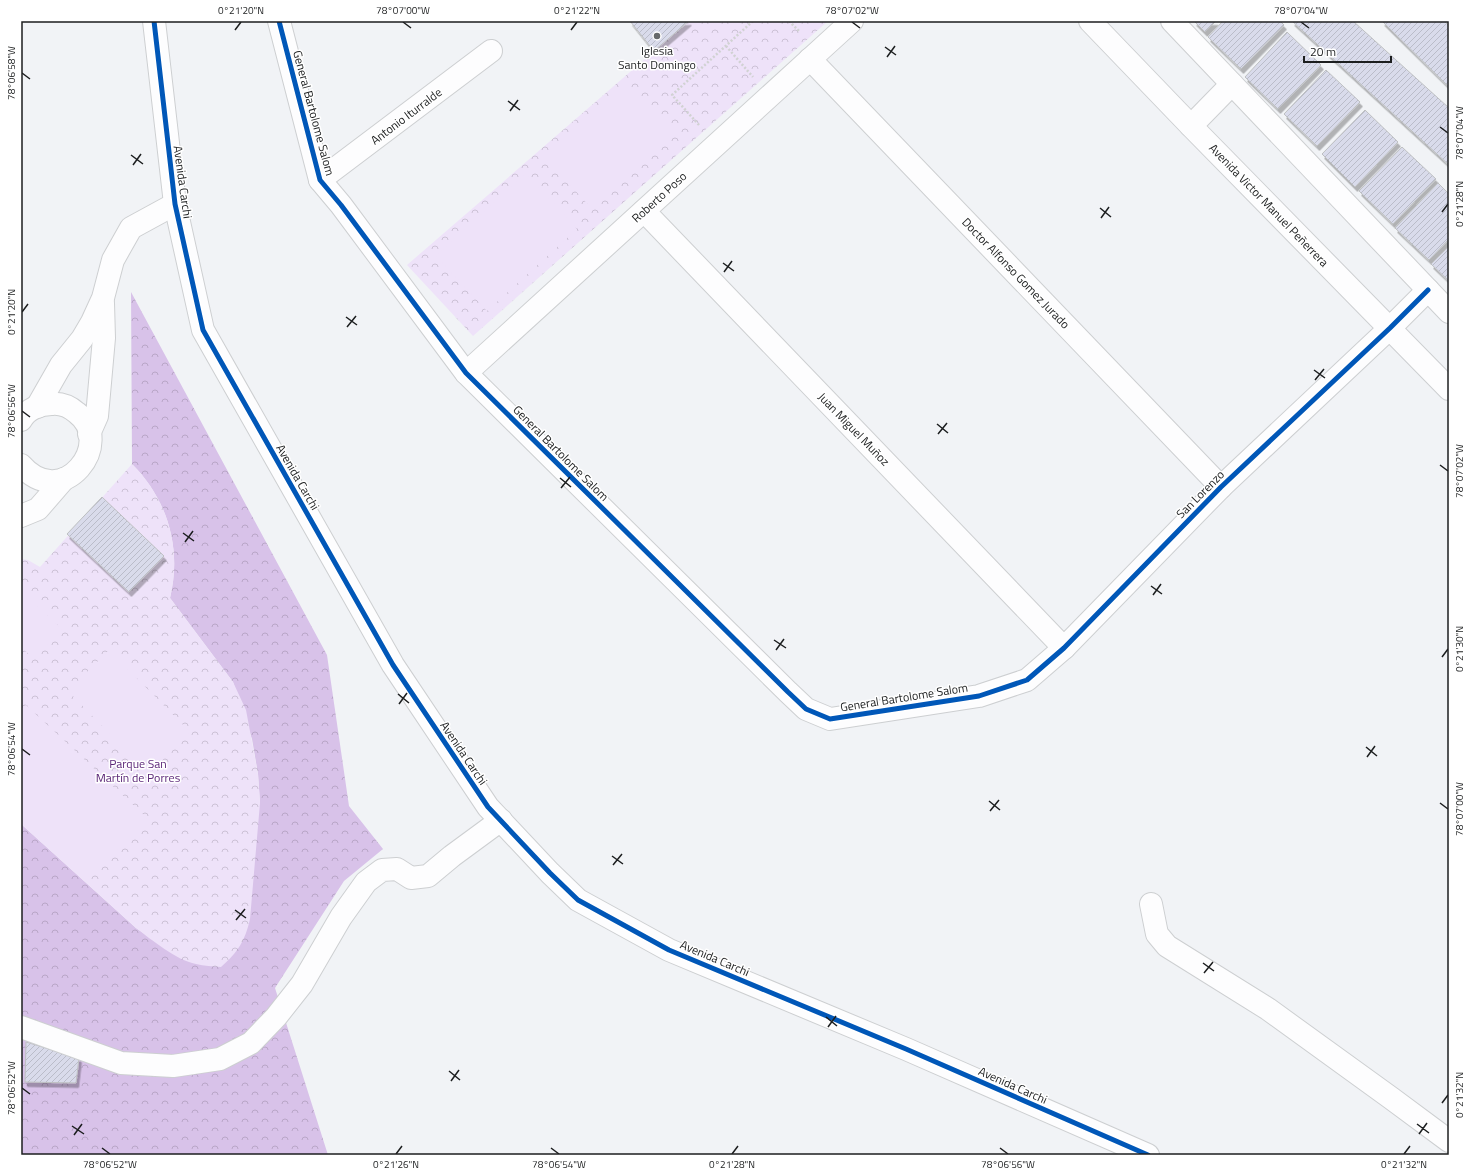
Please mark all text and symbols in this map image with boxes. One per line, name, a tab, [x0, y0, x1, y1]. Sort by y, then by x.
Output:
text: 0°21'20"N	[218, 3, 264, 18]
text: 78°07'00"W	[376, 3, 430, 18]
text: 0°21'22"N	[554, 3, 600, 18]
text: 78°07'02"W	[825, 3, 879, 18]
text: 78°07'04"W	[1274, 3, 1328, 18]
marker: Iglesia Santo Domingo	[652, 31, 662, 41]
scale bar	[1304, 38, 1391, 64]
place label: Iglesia Santo Domingo	[618, 41, 696, 74]
text: 20 m	[1310, 42, 1336, 61]
text: 78°06'58"W	[4, 46, 19, 100]
street label: General Bartolome Salom	[288, 48, 340, 178]
street label: Antonio Iturralde	[366, 83, 446, 149]
text: 78°07'04"W	[1452, 106, 1467, 160]
street label: Avenida Victor Manuel Peñerrera	[1205, 139, 1333, 271]
street label: Avenida Carchi	[168, 144, 198, 220]
street label: Roberto Poso	[627, 167, 691, 227]
text: 0°21'28"N	[1452, 181, 1467, 227]
street label: Doctor Alfonso Gomez Jurado	[958, 213, 1074, 333]
text: 0°21'20"N	[4, 289, 19, 335]
text: 78°06'56"W	[4, 384, 19, 438]
street label: Juan Miguel Muñoz	[814, 388, 894, 470]
street label: General Bartolome Salom	[509, 401, 613, 505]
street label: Avenida Carchi	[271, 440, 325, 514]
text: 78°07'02"W	[1452, 444, 1467, 498]
street label: San Lorenzo	[1171, 465, 1229, 523]
text: 0°21'30"N	[1452, 626, 1467, 672]
street label: General Bartolome Salom	[839, 678, 969, 716]
street label: Avenida Carchi	[436, 717, 492, 789]
text: 78°06'54"W	[4, 722, 19, 776]
park label: Parque San Martín de Porres	[96, 754, 181, 787]
text: 78°07'00"W	[1452, 782, 1467, 836]
street label: Avenida Carchi	[677, 935, 753, 981]
text: 78°06'52"W	[4, 1061, 19, 1115]
street label: Avenida Carchi	[976, 1061, 1050, 1109]
text: 0°21'32"N	[1452, 1072, 1467, 1118]
text: 78°06'52"W	[83, 1157, 137, 1172]
text: 0°21'26"N	[373, 1157, 419, 1172]
text: 78°06'54"W	[532, 1157, 586, 1172]
text: 0°21'28"N	[709, 1157, 755, 1172]
text: 78°06'56"W	[981, 1157, 1035, 1172]
text: 0°21'32"N	[1381, 1157, 1427, 1172]

